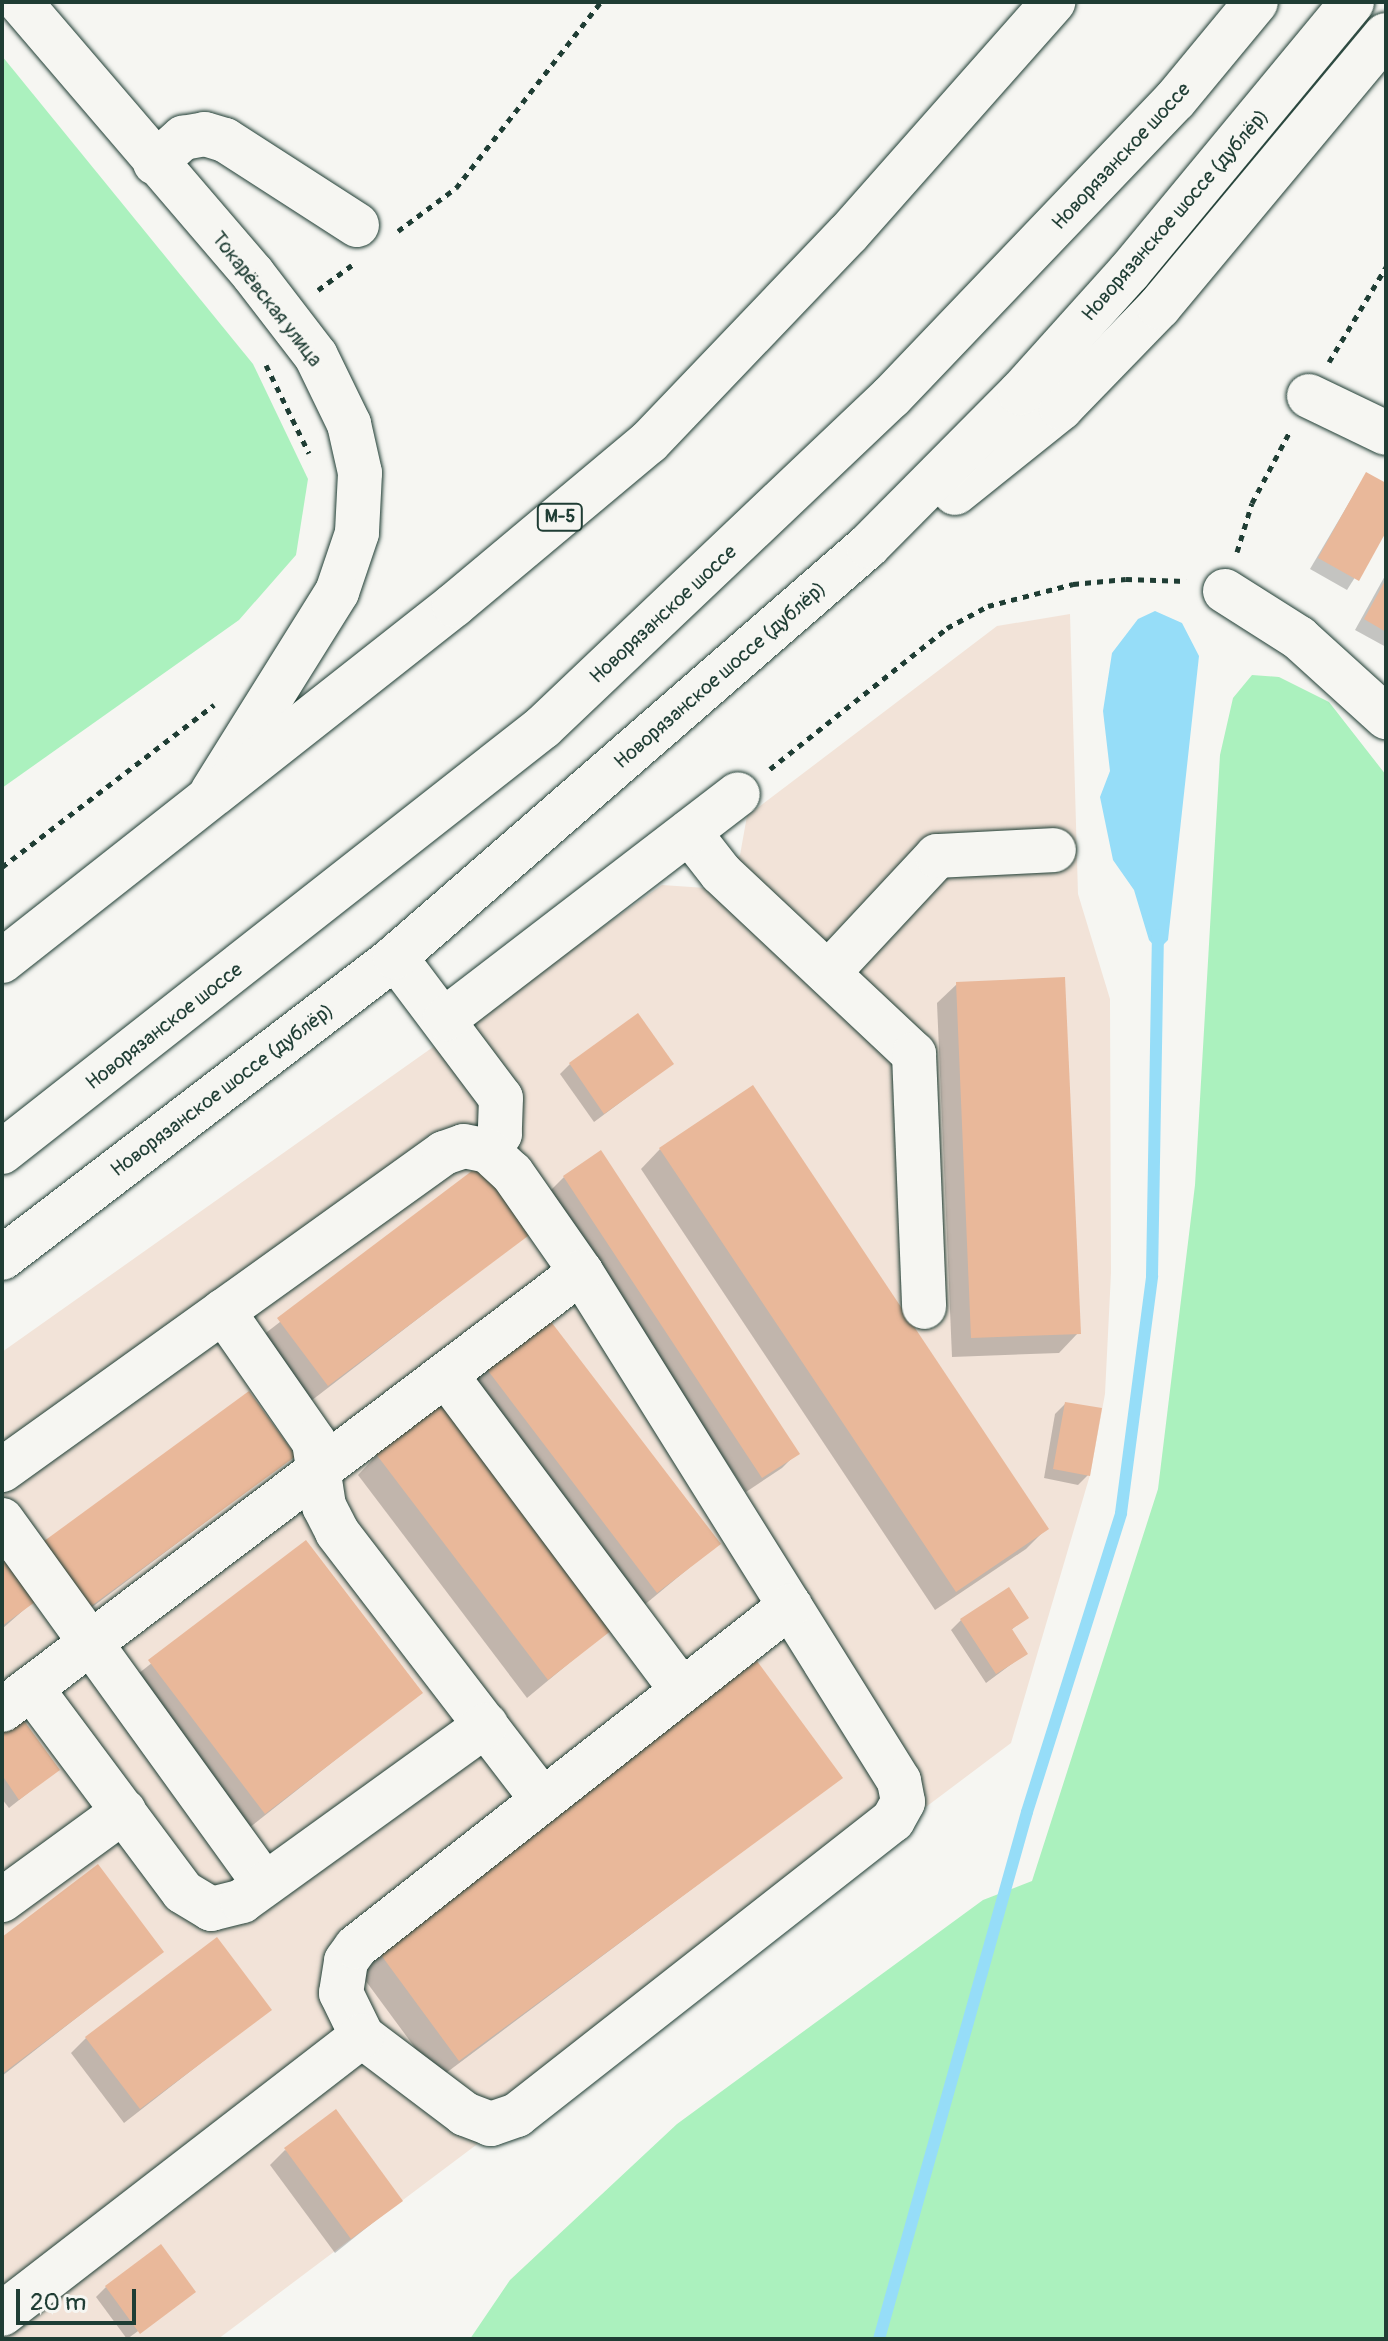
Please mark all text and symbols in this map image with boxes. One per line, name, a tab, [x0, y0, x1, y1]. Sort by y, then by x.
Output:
street label: Новорязанское шоссе	[1047, 78, 1195, 234]
street label: Новорязанское шоссе (дублёр)	[1076, 104, 1274, 326]
street label: Токарёвская улица	[207, 227, 327, 371]
road number: М-5	[536, 503, 584, 531]
street label: Новорязанское шоссе	[585, 540, 741, 688]
street label: Новорязанское шоссе (дублёр)	[609, 576, 831, 774]
street label: Новорязанское шоссе	[81, 957, 247, 1095]
street label: Новорязанское шоссе (дублёр)	[106, 998, 338, 1182]
scale bar	[20, 2273, 140, 2323]
text: 20 m	[30, 2288, 86, 2317]

